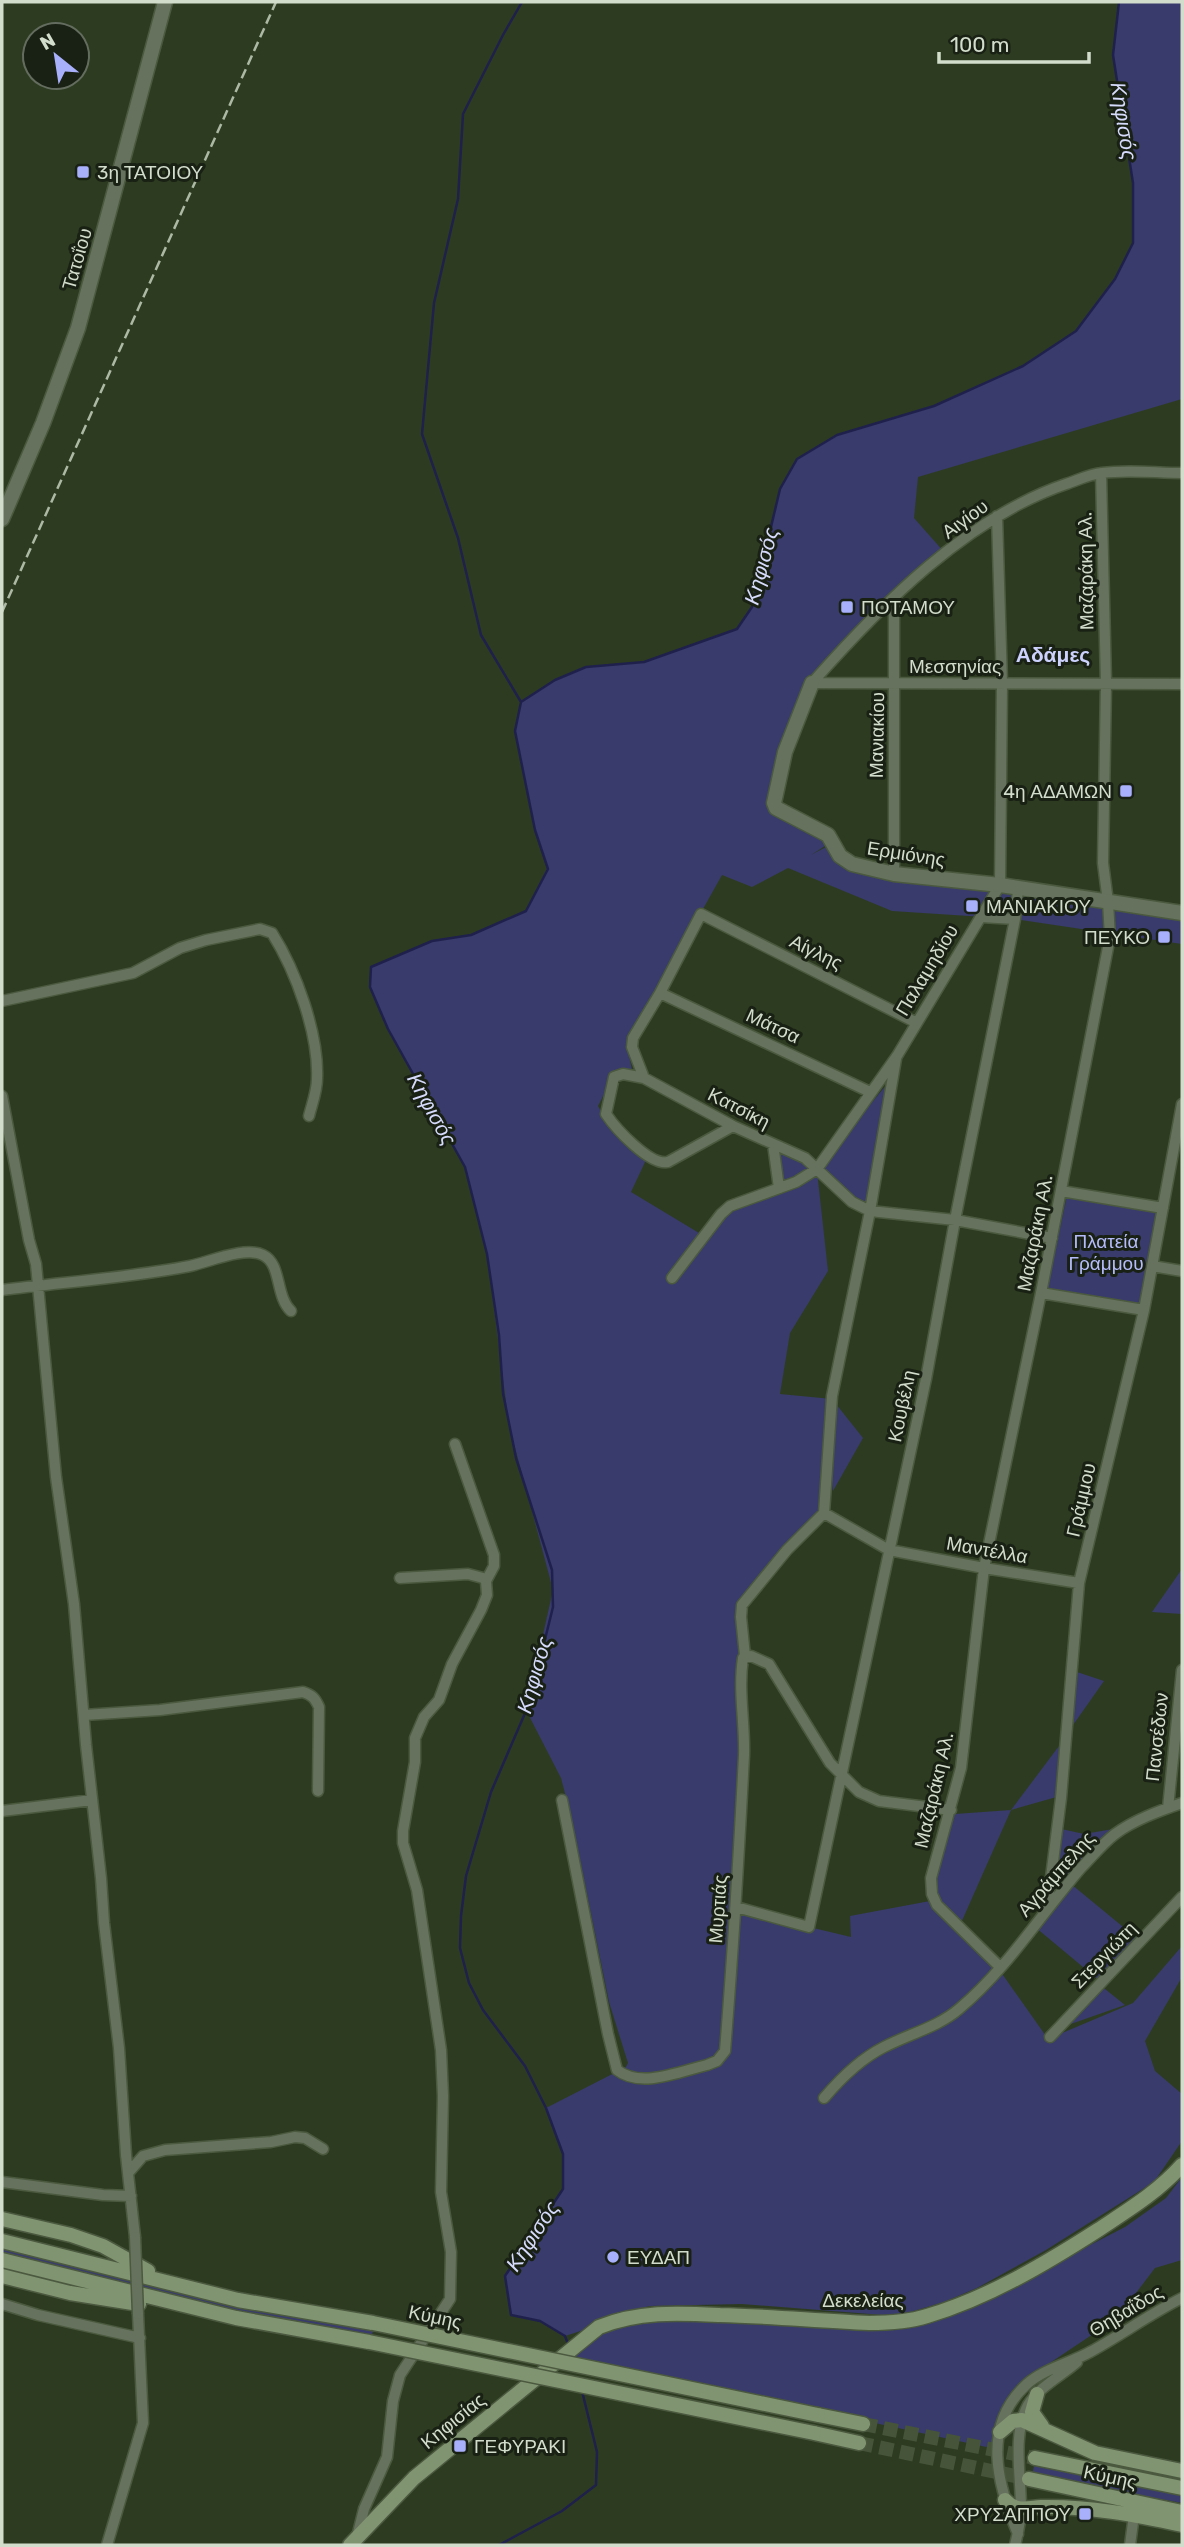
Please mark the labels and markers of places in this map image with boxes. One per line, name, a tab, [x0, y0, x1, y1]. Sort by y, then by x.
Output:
place label: 3η ΤΑΤΟΙΟΥ	[97, 161, 204, 184]
marker: 3η ΤΑΤΟΙΟΥ	[75, 164, 91, 180]
place label: ΠΟΤΑΜΟΥ	[861, 596, 955, 619]
marker: ΠΟΤΑΜΟΥ	[839, 599, 855, 615]
place label: 4η ΑΔΑΜΩΝ	[1003, 780, 1112, 803]
marker: 4η ΑΔΑΜΩΝ	[1118, 783, 1134, 799]
place label: ΜΑΝΙΑΚΙΟΥ	[986, 895, 1091, 918]
marker: ΜΑΝΙΑΚΙΟΥ	[964, 898, 980, 914]
place label: ΠΕΥΚΟ	[1084, 926, 1150, 949]
marker: ΠΕΥΚΟ	[1156, 929, 1172, 945]
place label: ΕΥΔΑΠ	[627, 2246, 690, 2269]
marker: ΕΥΔΑΠ	[605, 2249, 621, 2265]
place label: ΓΕΦΥΡΑΚΙ	[474, 2435, 566, 2458]
marker: ΓΕΦΥΡΑΚΙ	[452, 2438, 468, 2454]
place label: ΧΡΥΣΑΠΠΟΥ	[954, 2503, 1071, 2526]
marker: ΧΡΥΣΑΠΠΟΥ	[1077, 2506, 1093, 2522]

